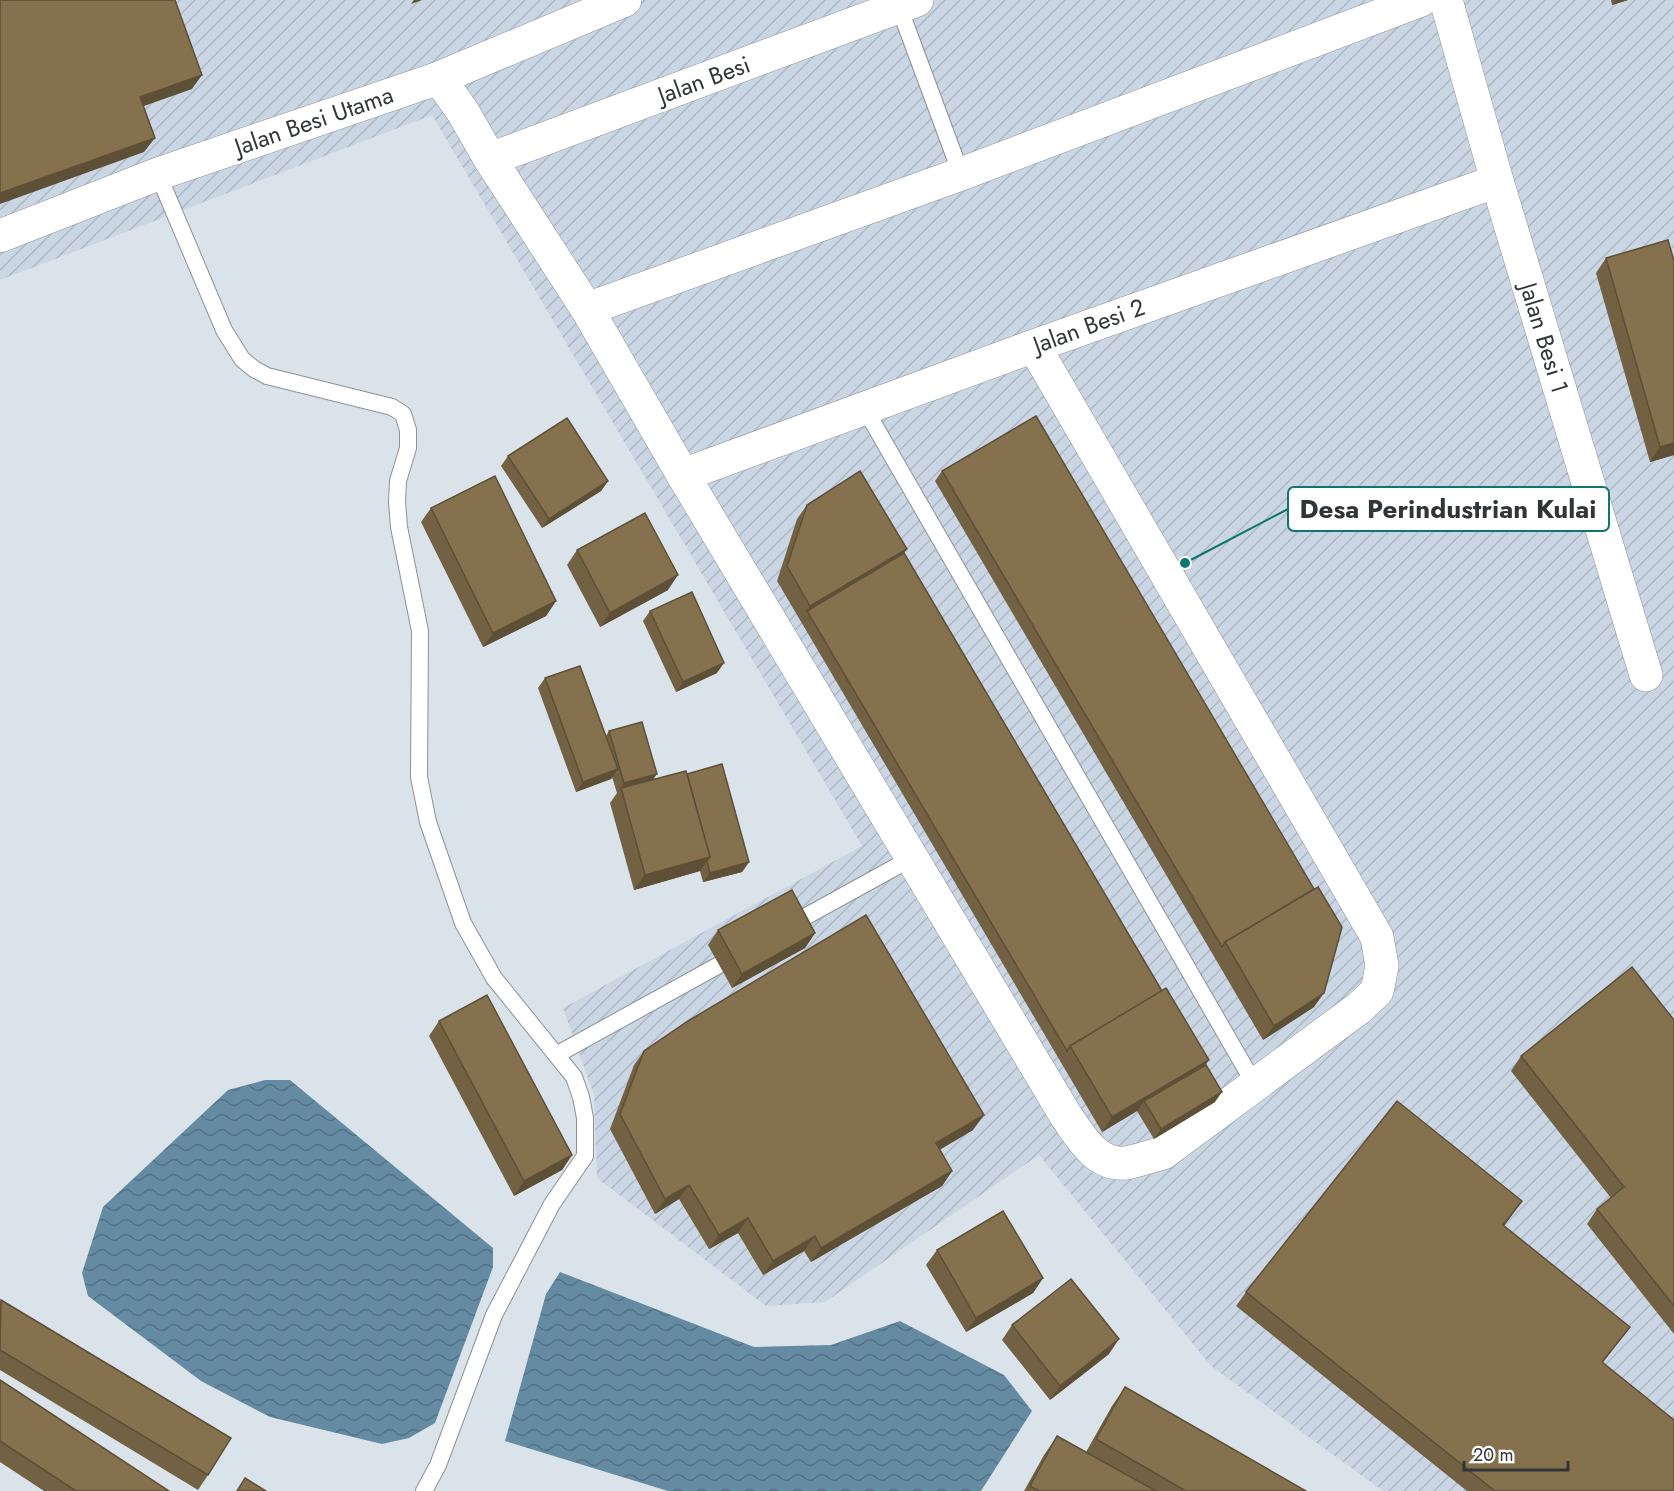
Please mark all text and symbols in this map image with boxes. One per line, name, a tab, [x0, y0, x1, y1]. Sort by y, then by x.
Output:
street label: Jalan Besi	[650, 47, 755, 113]
street label: Jalan Besi Utama	[227, 77, 398, 165]
street label: Jalan Besi 1	[1510, 275, 1578, 397]
street label: Jalan Besi 2	[1025, 289, 1150, 363]
callout: Desa Perindustrian Kulai	[1288, 487, 1609, 531]
text: Desa Perindustrian Kulai	[1299, 490, 1597, 528]
scale bar	[1464, 1434, 1568, 1472]
text: 20 m	[1473, 1442, 1513, 1468]

